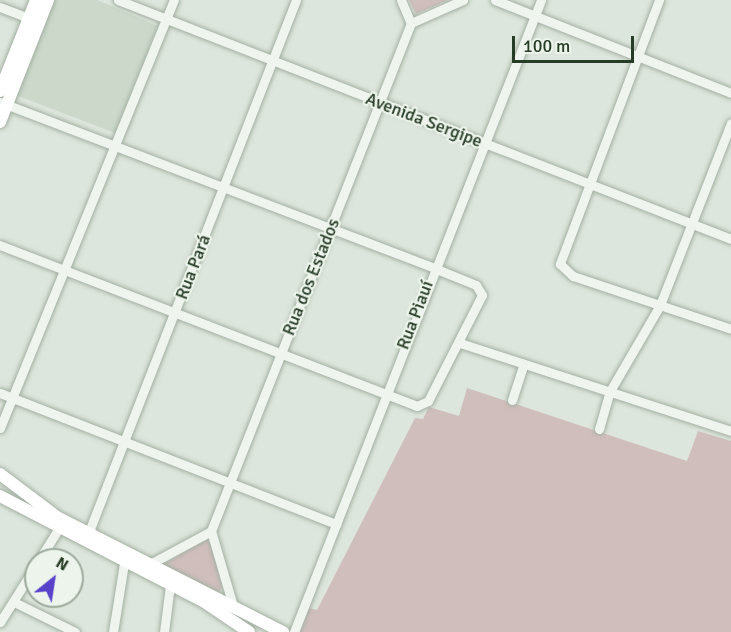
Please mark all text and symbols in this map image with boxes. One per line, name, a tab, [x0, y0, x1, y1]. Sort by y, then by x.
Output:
scale bar	[515, 24, 636, 62]
text: 100 m	[523, 35, 570, 57]
street label: Avenida Sergipe	[363, 88, 485, 152]
street label: Rua dos Estados	[278, 215, 344, 339]
street label: Rua Pará	[171, 231, 215, 303]
street label: Rua Piauí	[392, 277, 438, 353]
north arrow	[24, 548, 84, 608]
text: N	[52, 553, 72, 576]

